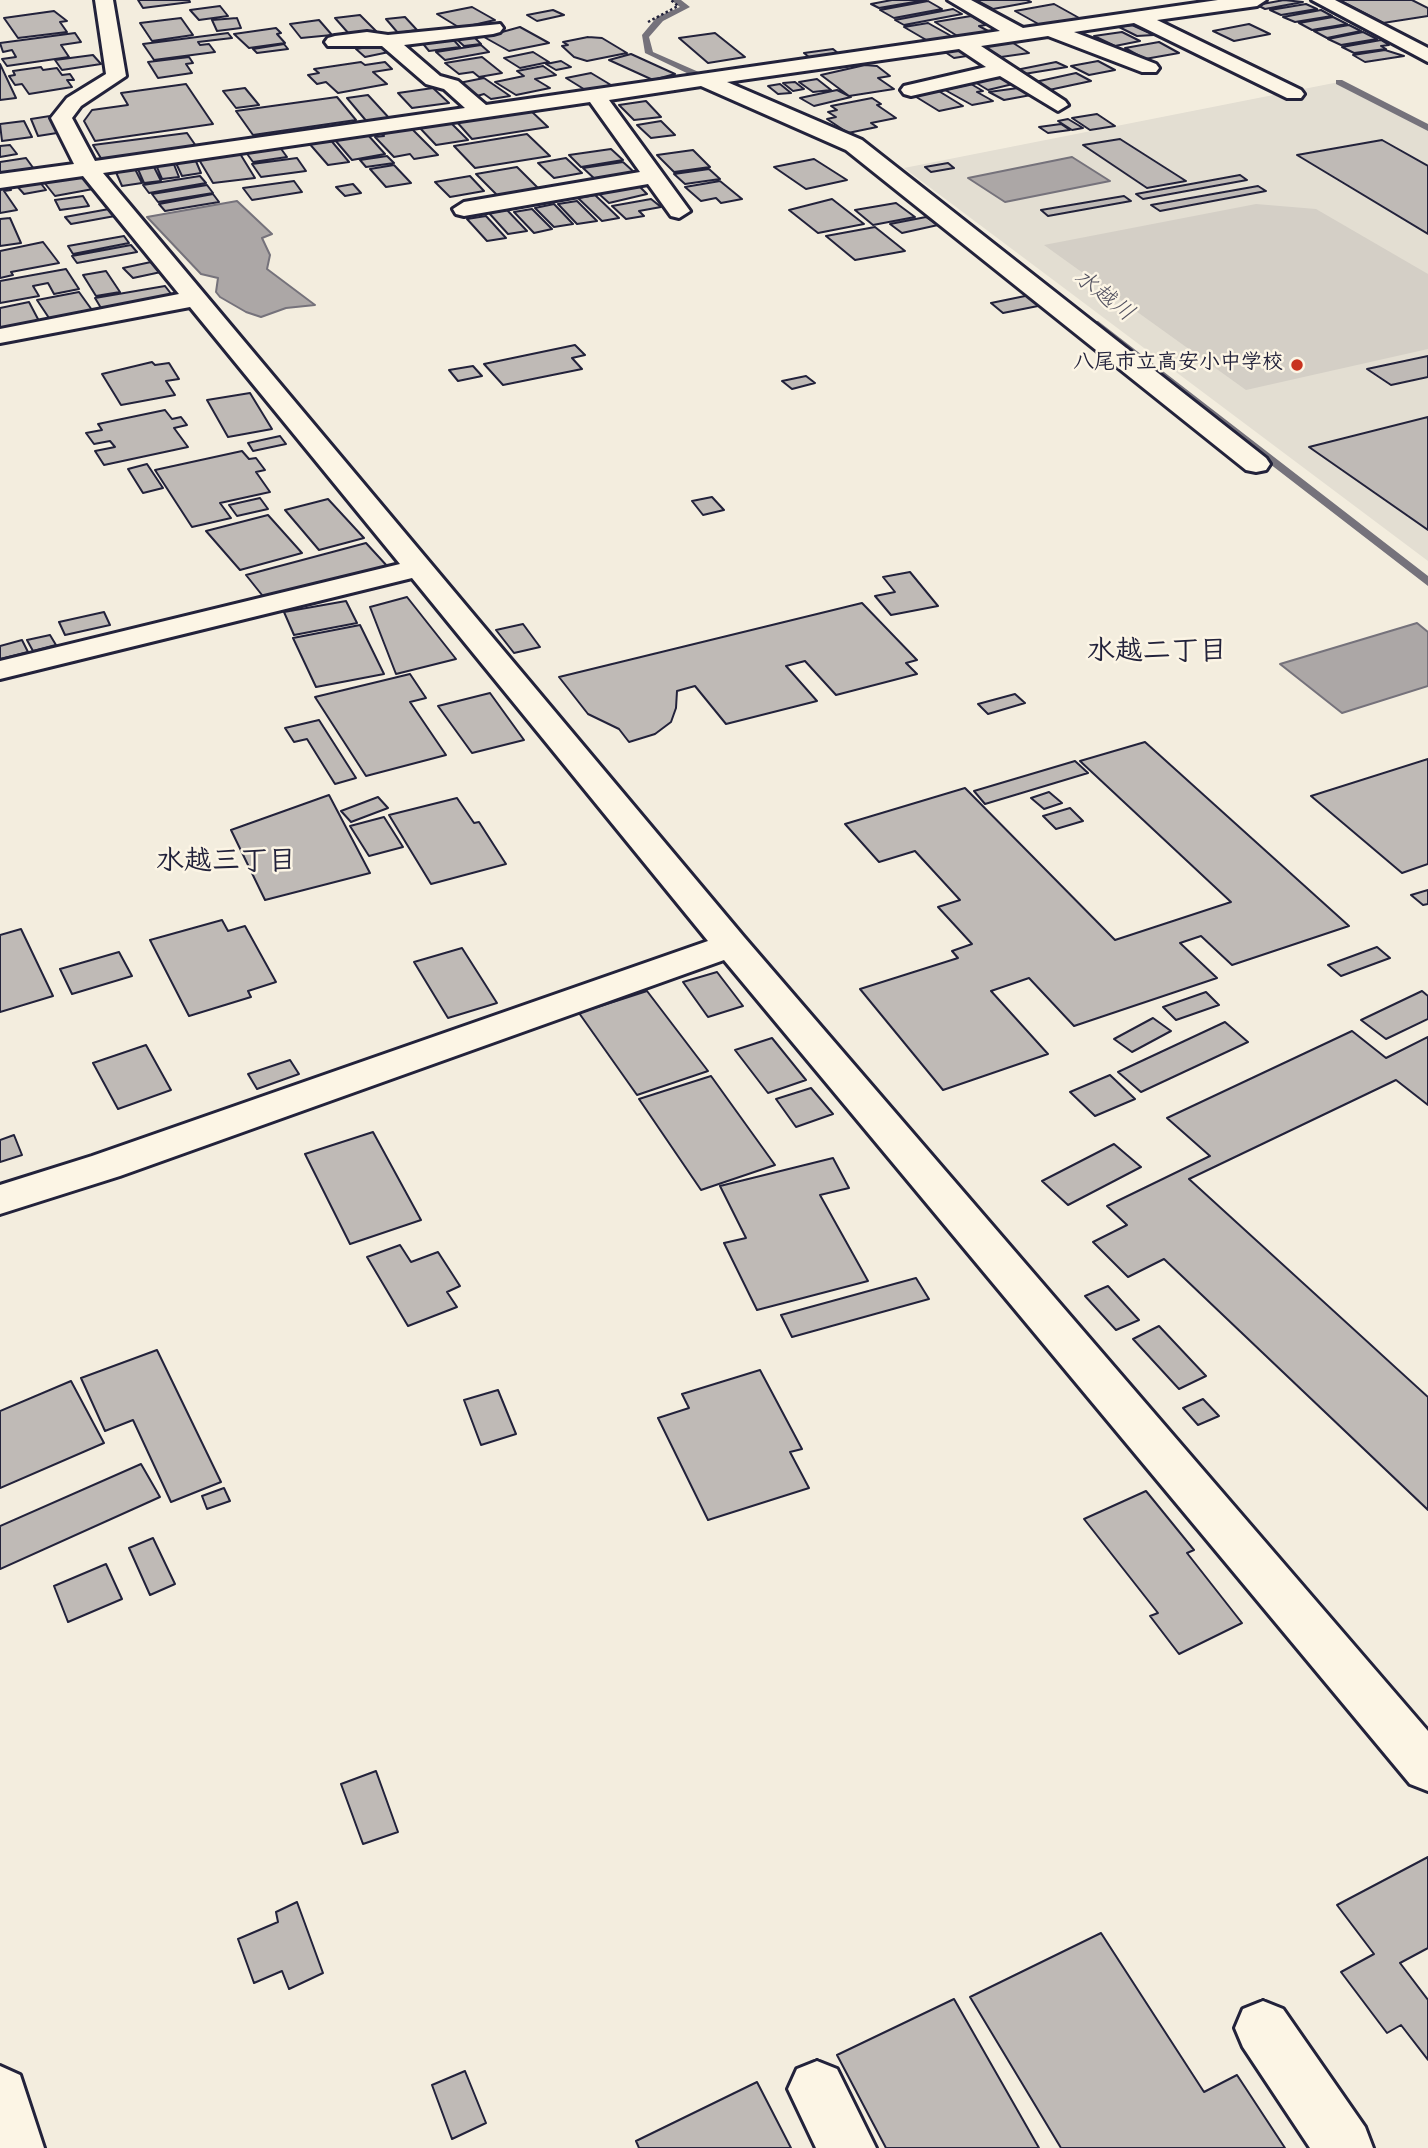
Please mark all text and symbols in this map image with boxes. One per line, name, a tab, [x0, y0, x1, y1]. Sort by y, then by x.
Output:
water label: 水越川	[1066, 266, 1138, 330]
place label: 八尾市立高安小中学校	[1073, 352, 1283, 378]
marker: 八尾市立高安小中学校	[1289, 357, 1305, 373]
district label: 水越二丁目	[1087, 638, 1227, 672]
district label: 水越三丁目	[156, 848, 296, 882]

